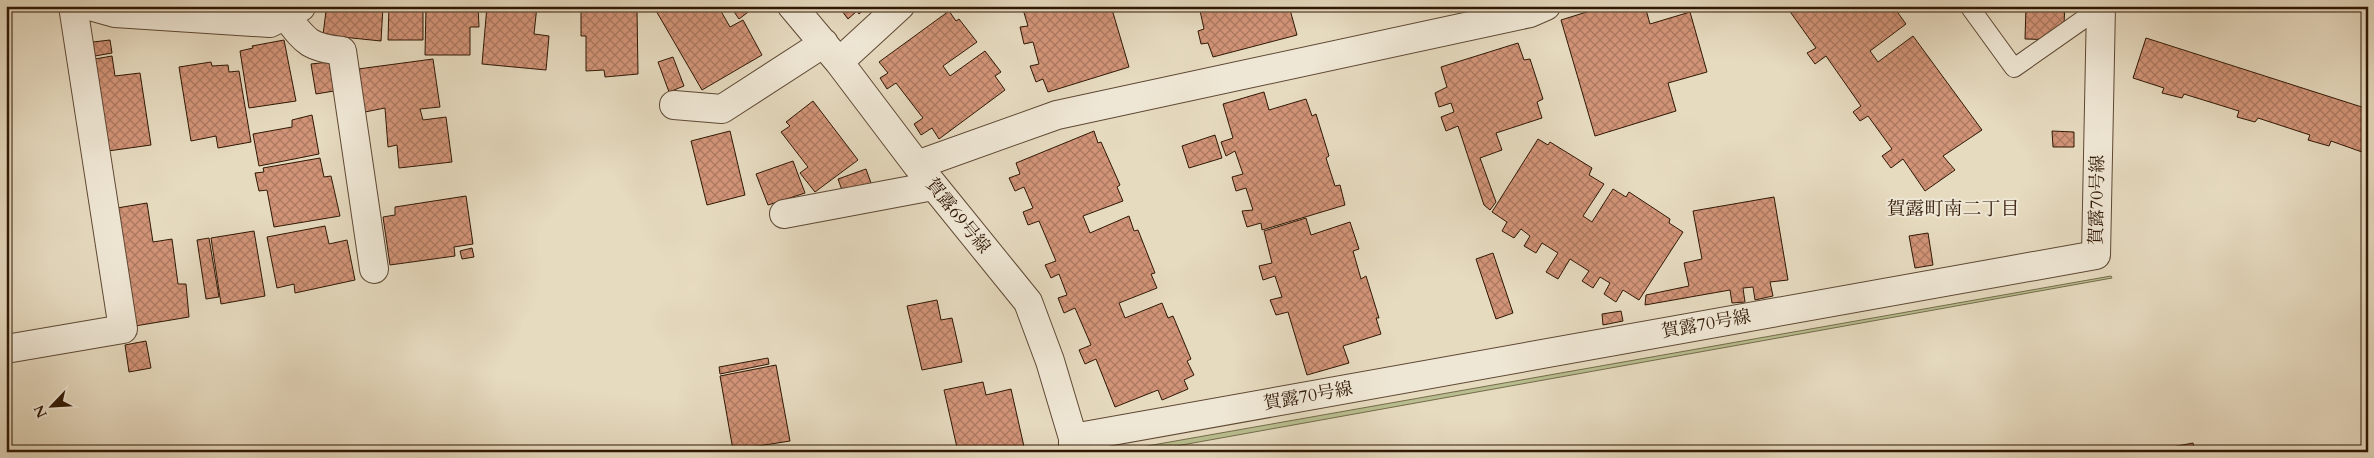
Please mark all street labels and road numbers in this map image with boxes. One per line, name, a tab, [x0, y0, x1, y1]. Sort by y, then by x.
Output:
street label: 賀露70号線	[2084, 155, 2110, 245]
street label: 賀露69号線	[920, 173, 996, 259]
street label: 賀露70号線	[1659, 304, 1753, 344]
street label: 賀露70号線	[1261, 376, 1355, 416]

